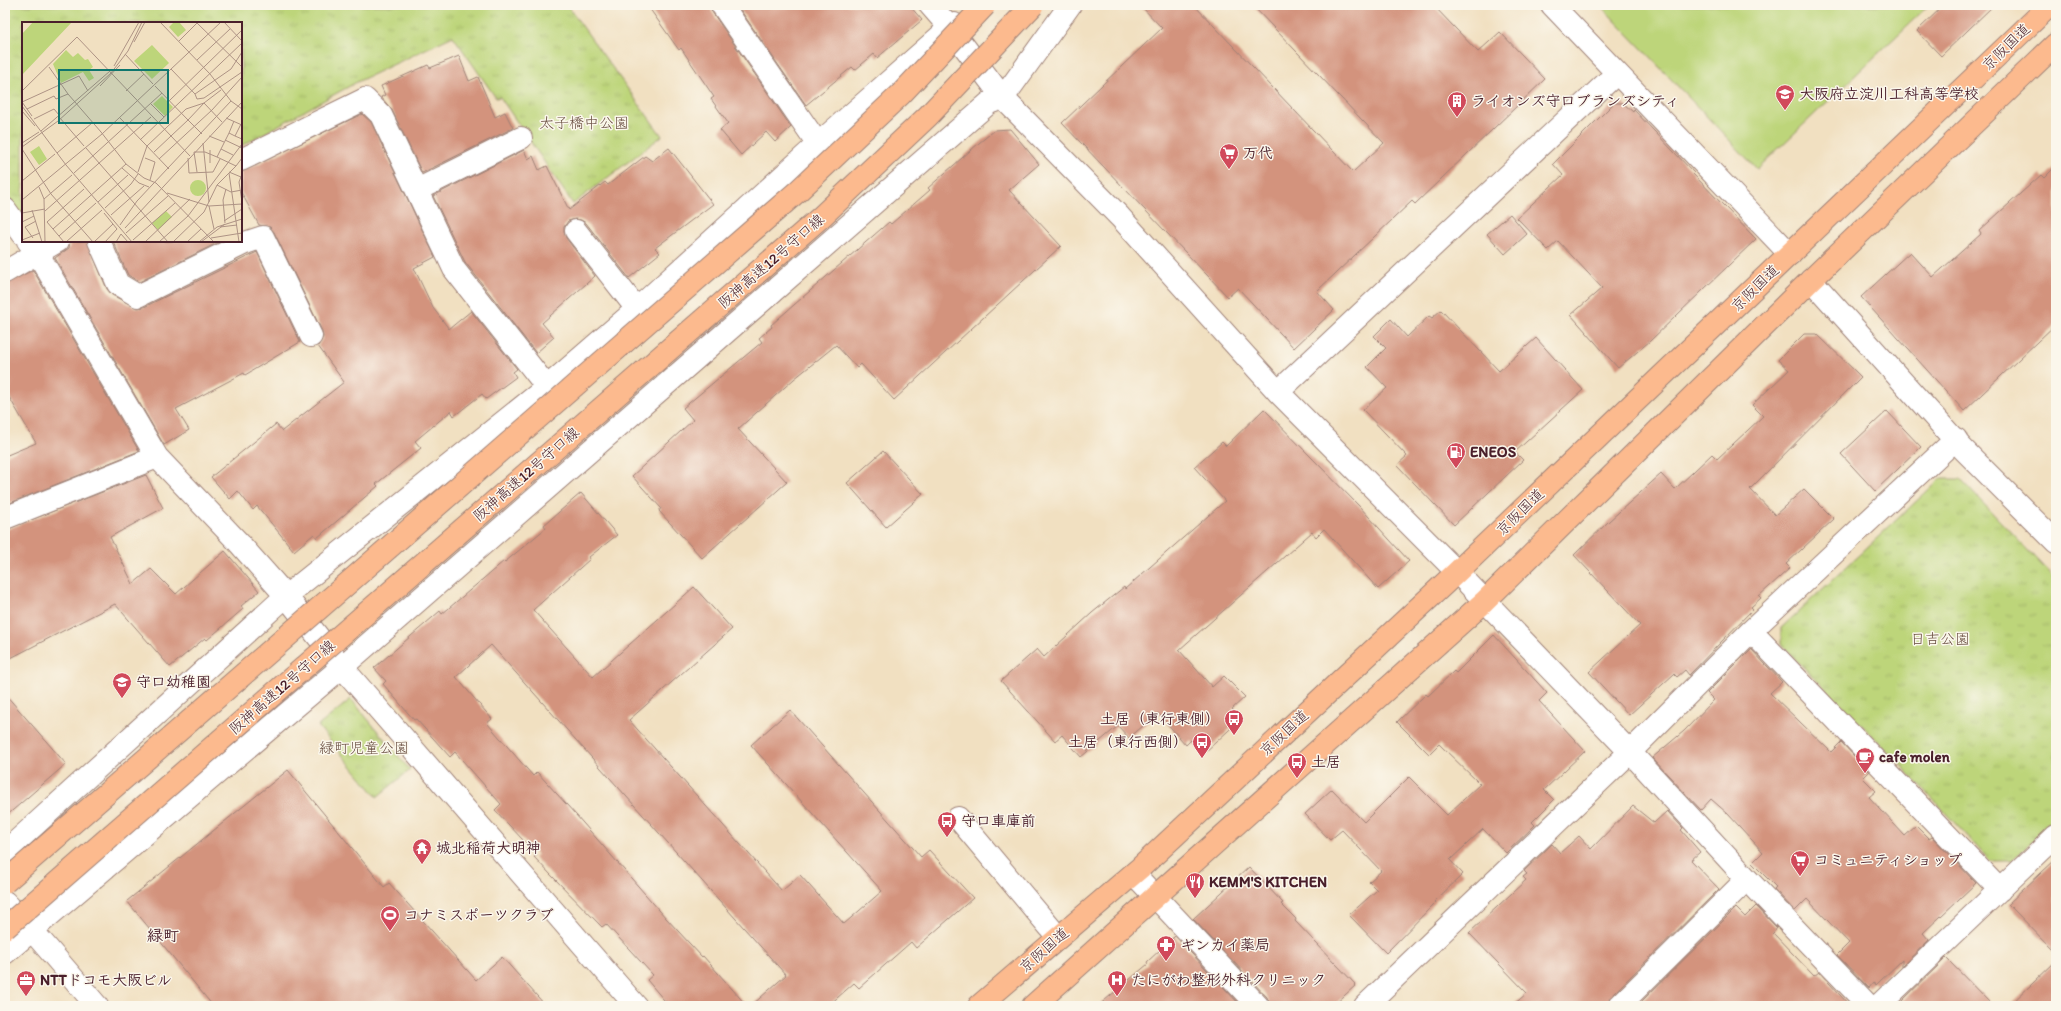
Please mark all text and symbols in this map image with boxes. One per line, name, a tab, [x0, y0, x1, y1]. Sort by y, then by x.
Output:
street label: 京阪国道	[1978, 20, 2034, 74]
inset map	[22, 22, 242, 242]
school or university icon: 大阪府立淀川工科高等学校	[1774, 83, 1796, 111]
place label: 大阪府立淀川工科高等学校	[1799, 85, 1979, 103]
building icon: ライオンズ守口ブランズシティ	[1446, 90, 1468, 118]
place label: ライオンズ守口ブランズシティ	[1471, 92, 1680, 110]
park label: 太子橋中公園	[539, 114, 629, 132]
supermarket icon: 万代	[1218, 142, 1240, 170]
place label: 万代	[1243, 144, 1273, 162]
street label: 阪神高速12号守口線	[714, 210, 828, 312]
street label: 京阪国道	[1727, 261, 1783, 315]
street label: 阪神高速12号守口線	[469, 423, 583, 525]
fuel station icon: ENEOS	[1445, 441, 1467, 469]
place label: ENEOS	[1470, 443, 1517, 461]
street label: 京阪国道	[1492, 485, 1548, 539]
park label: 日吉公園	[1910, 630, 1970, 648]
street label: 阪神高速12号守口線	[225, 636, 339, 738]
school or university icon: 守口幼稚園	[111, 671, 133, 699]
place label: 守口幼稚園	[136, 673, 211, 691]
street label: 京阪国道	[1256, 706, 1312, 760]
bus stop icon: 土居（東行東側）	[1223, 708, 1245, 736]
place label: 土居（東行東側）	[1100, 710, 1220, 728]
bus stop icon: 土居（東行西側）	[1191, 731, 1213, 759]
place label: 土居（東行西側）	[1068, 733, 1188, 751]
park label: 緑町児童公園	[319, 739, 409, 757]
cafe icon: cafe molen	[1854, 746, 1876, 774]
place label: cafe molen	[1879, 748, 1951, 766]
bus stop icon: 土居	[1286, 751, 1308, 779]
place label: 土居	[1311, 753, 1341, 771]
bus stop icon: 守口車庫前	[936, 810, 958, 838]
place label: 守口車庫前	[961, 812, 1036, 830]
temple icon: 城北稲荷大明神	[411, 837, 433, 865]
place label: 城北稲荷大明神	[436, 839, 541, 857]
supermarket icon: コミュニティショップ	[1789, 849, 1811, 877]
place label: コミュニティショップ	[1814, 851, 1962, 869]
restaurant icon: KEMM'S KITCHEN	[1184, 871, 1206, 899]
place label: KEMM'S KITCHEN	[1209, 873, 1327, 891]
sports icon: コナミスポーツクラブ	[379, 904, 401, 932]
place label: コナミスポーツクラブ	[404, 906, 554, 924]
street label: 京阪国道	[1015, 924, 1073, 976]
district label: 緑町	[147, 926, 179, 945]
pharmacy icon: ギンカイ薬局	[1155, 934, 1177, 962]
place label: ギンカイ薬局	[1180, 936, 1270, 954]
office icon: NTTドコモ大阪ビル	[15, 969, 37, 997]
hospital icon: たにがわ整形外科クリニック	[1106, 969, 1128, 997]
place label: NTTドコモ大阪ビル	[40, 971, 172, 989]
place label: たにがわ整形外科クリニック	[1131, 971, 1326, 989]

